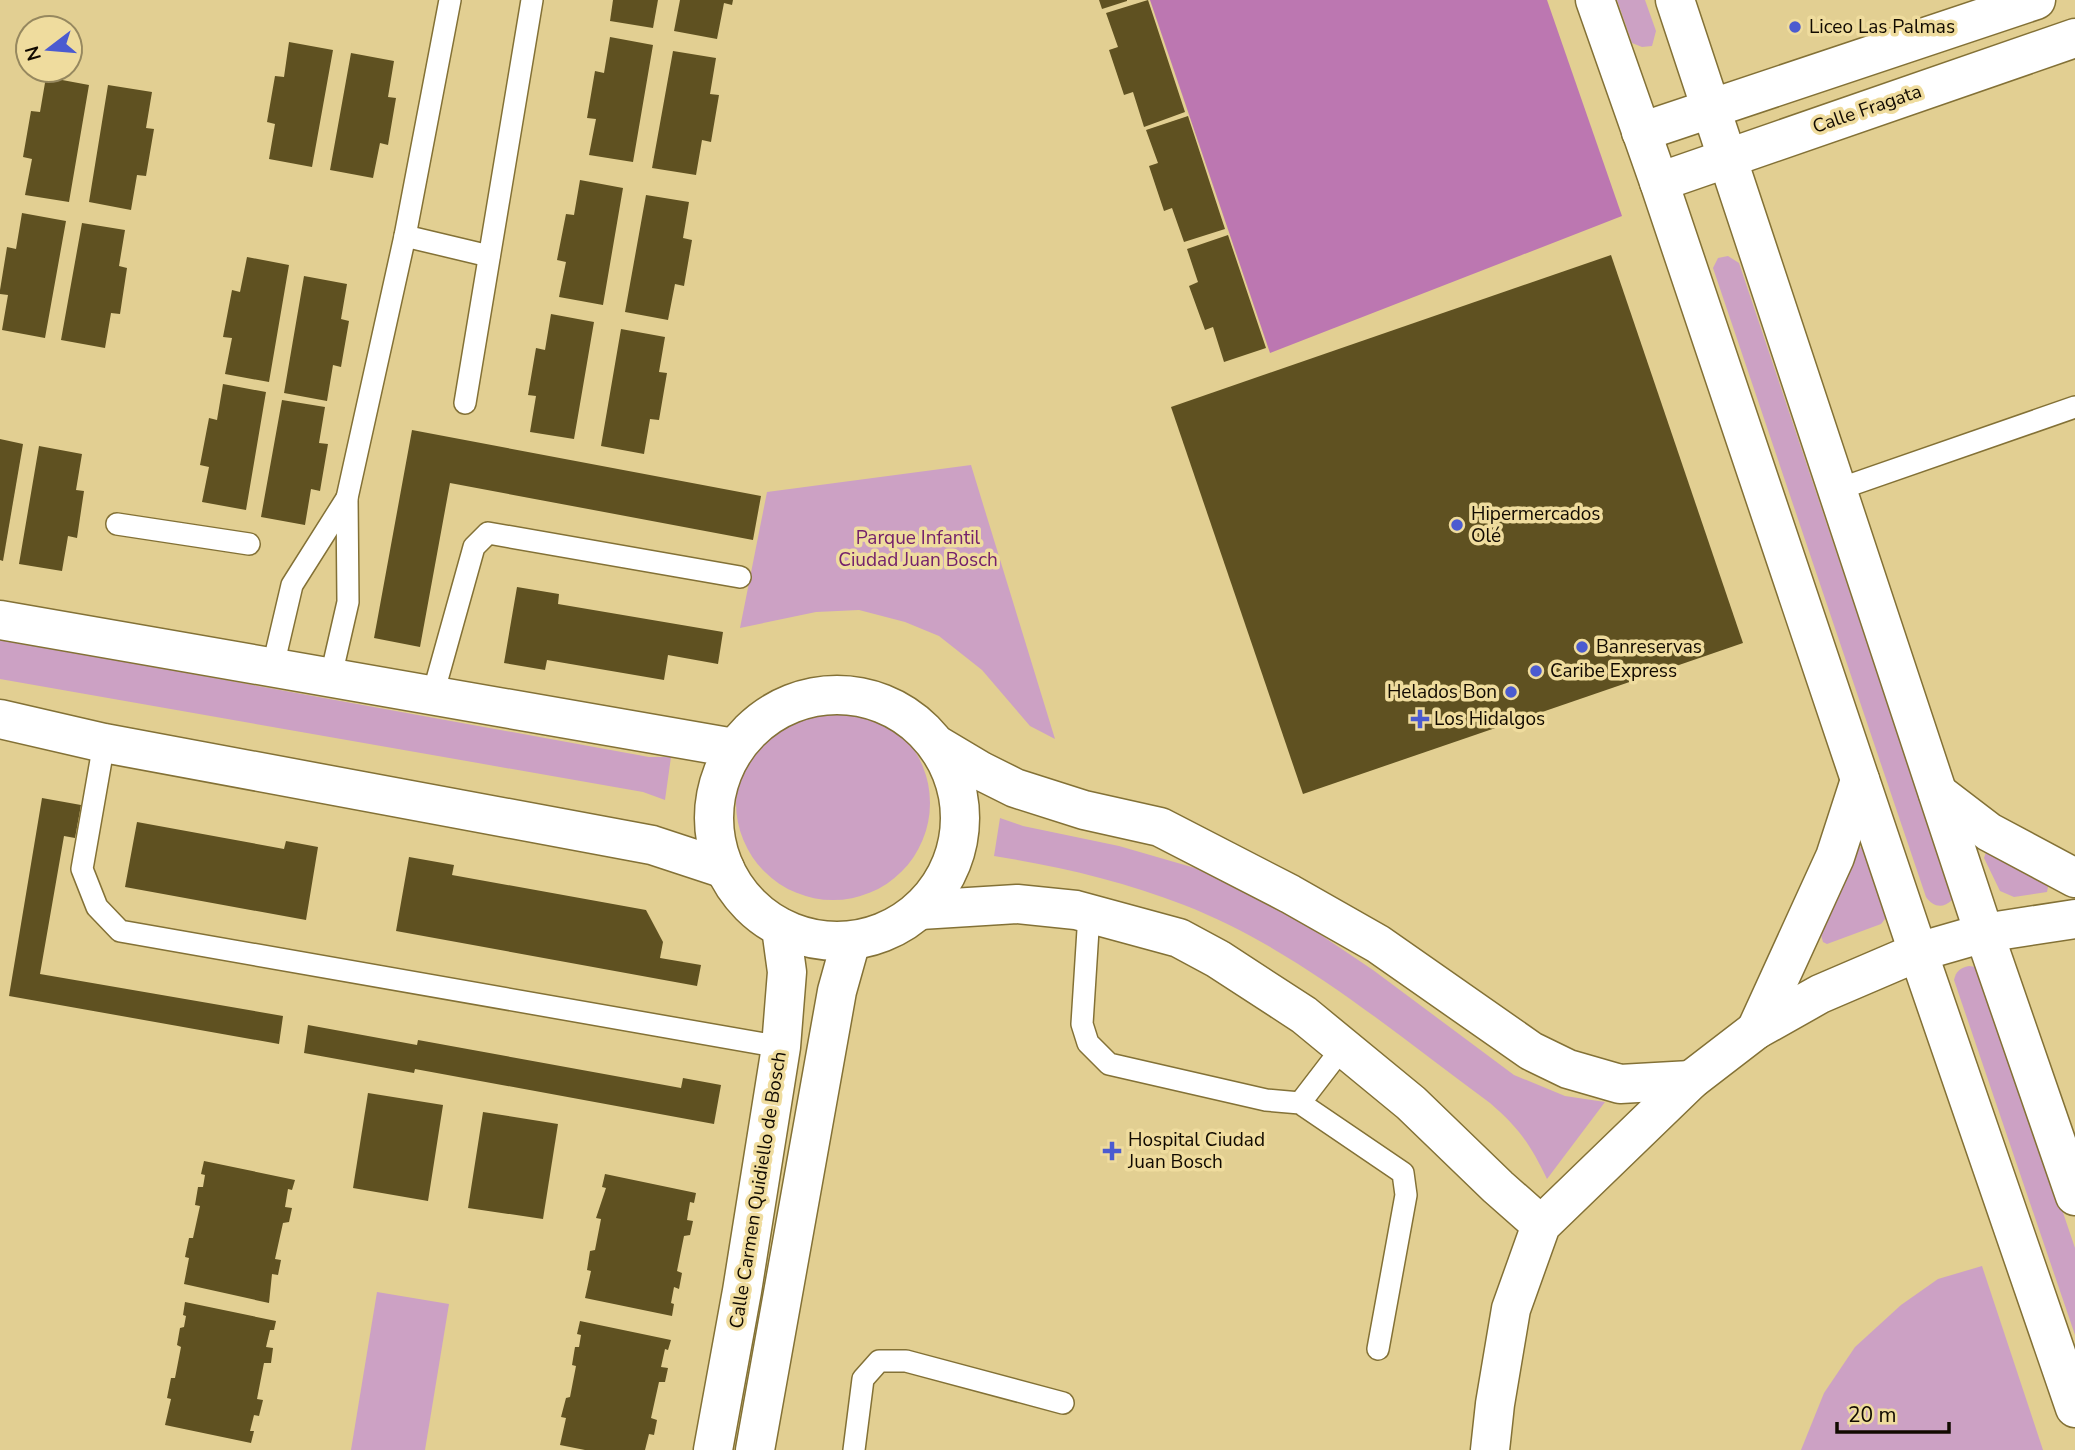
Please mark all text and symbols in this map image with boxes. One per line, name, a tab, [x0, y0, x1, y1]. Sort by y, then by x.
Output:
north arrow	[14, 14, 84, 84]
place label: Liceo Las Palmas	[1809, 14, 1955, 40]
marker: Liceo Las Palmas	[1787, 19, 1803, 35]
text: N	[19, 43, 48, 64]
street label: Calle Fragata	[1809, 78, 1925, 140]
place label: Hipermercados Olé	[1471, 501, 1600, 549]
marker: Hipermercados Olé	[1449, 517, 1465, 533]
park label: Parque Infantil Ciudad Juan Bosch	[838, 525, 998, 573]
place label: Banreservas	[1596, 634, 1702, 660]
marker: Banreservas	[1574, 639, 1590, 655]
place label: Caribe Express	[1550, 658, 1677, 684]
marker: Caribe Express	[1528, 663, 1544, 679]
place label: Helados Bon	[1387, 679, 1497, 705]
marker: Helados Bon	[1503, 684, 1519, 700]
place label: Los Hidalgos	[1434, 706, 1545, 732]
marker: Los Hidalgos	[1412, 711, 1428, 727]
street label: Calle Carmen Quidiello de Bosch	[723, 1050, 793, 1330]
place label: Hospital Ciudad Juan Bosch	[1127, 1127, 1265, 1175]
marker: Hospital Ciudad Juan Bosch	[1102, 1141, 1122, 1161]
scale bar	[1837, 1390, 1949, 1434]
text: 20 m	[1848, 1401, 1897, 1429]

